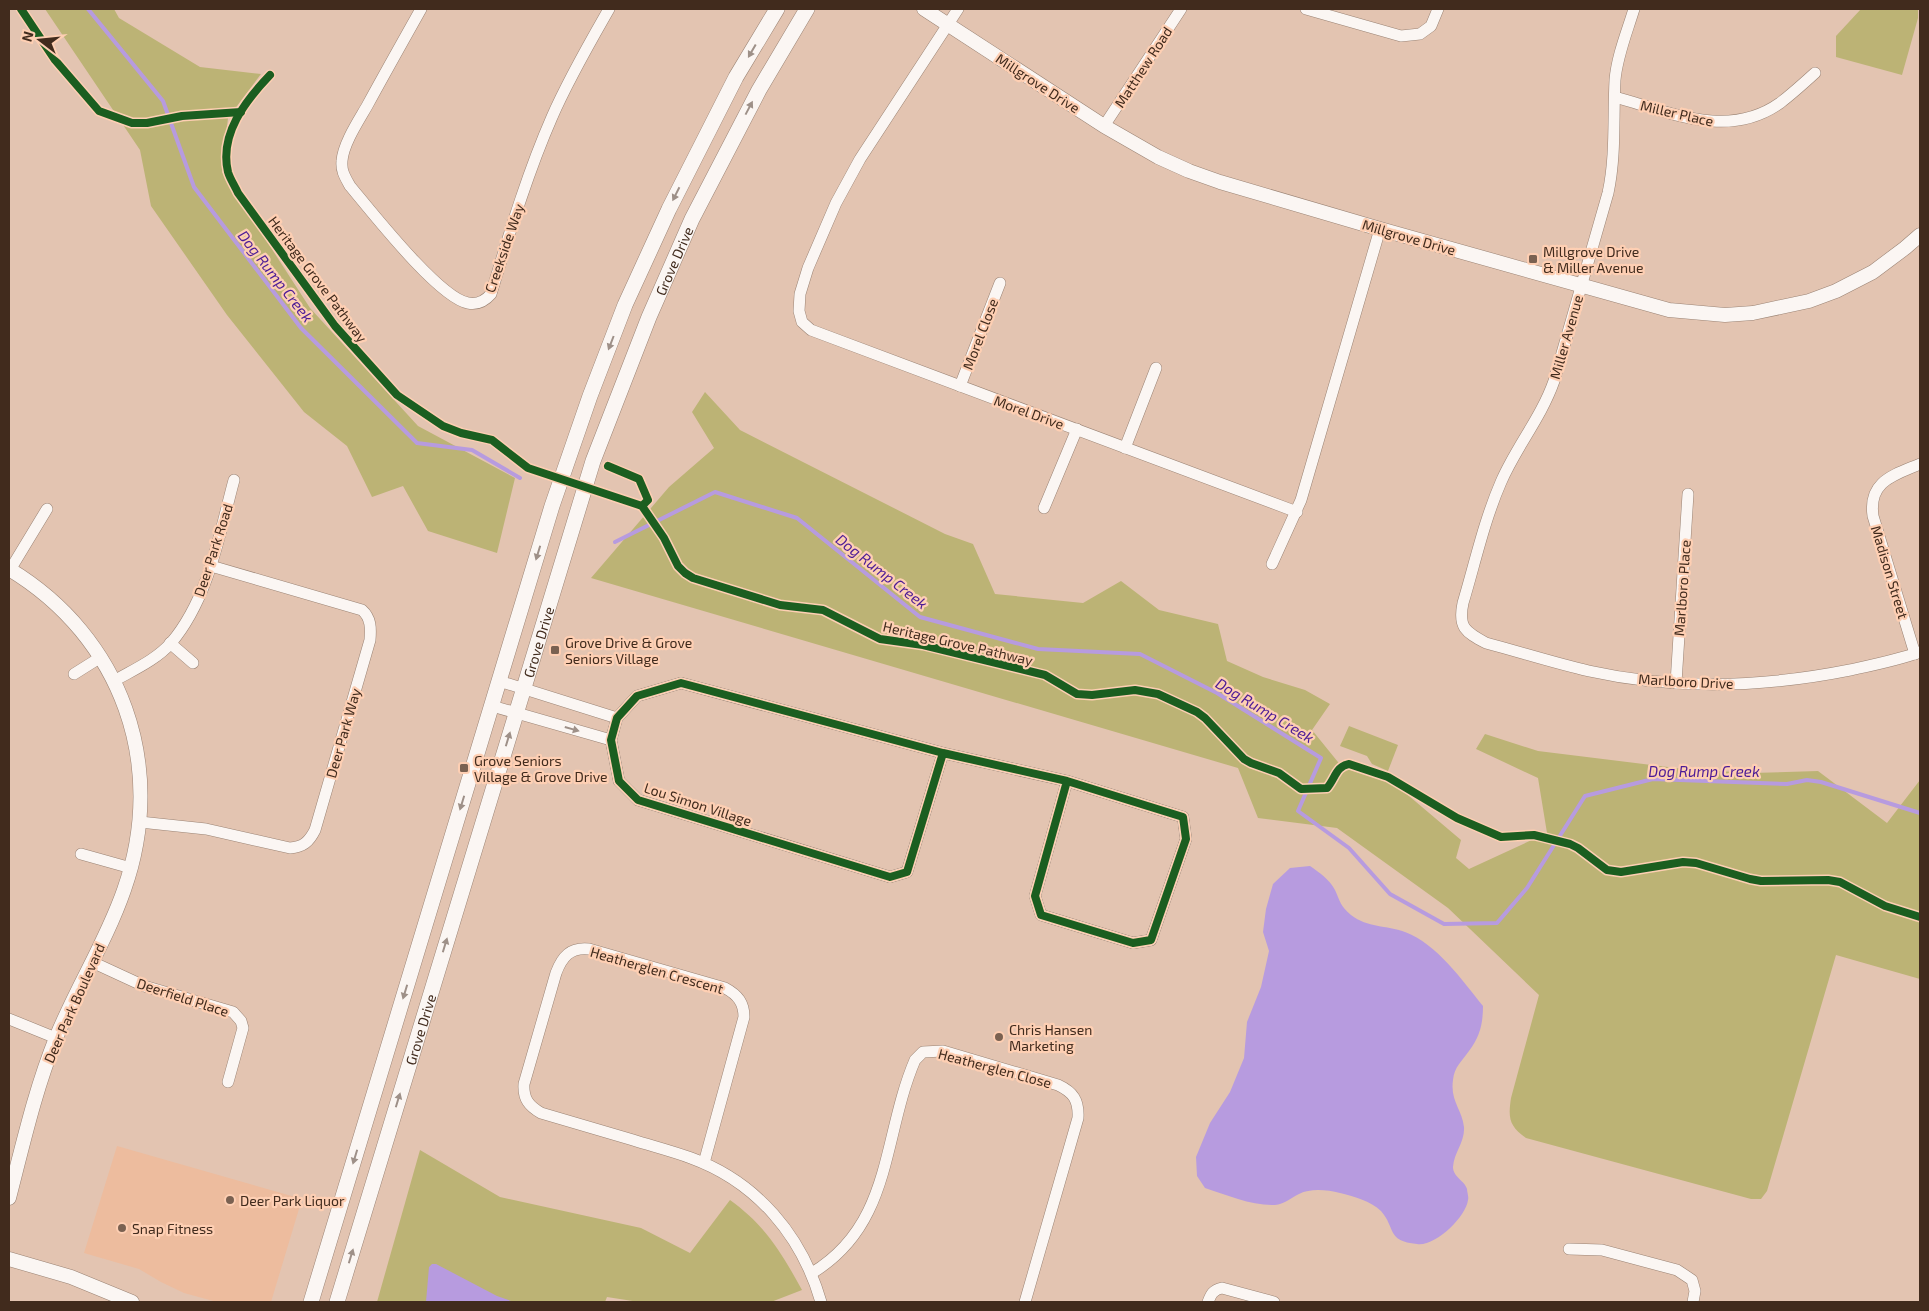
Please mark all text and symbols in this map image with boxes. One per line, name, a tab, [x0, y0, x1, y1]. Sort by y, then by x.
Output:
north arrow	[15, 15, 65, 65]
street label: Matthew Road	[1111, 23, 1175, 111]
text: N	[17, 29, 37, 43]
one-way arrow	[747, 44, 756, 57]
street label: Millgrove Drive	[993, 50, 1083, 116]
street label: Miller Place	[1639, 96, 1715, 130]
one-way arrow	[745, 100, 753, 115]
one-way arrow	[672, 187, 680, 201]
street label: Creekside Way	[481, 201, 527, 295]
street label: Heritage Grove Pathway	[265, 213, 371, 346]
street label: Millgrove Drive	[1360, 216, 1458, 258]
street label: Grove Drive	[651, 224, 696, 298]
water label: Dog Rump Creek	[235, 227, 318, 326]
place label: Millgrove Drive & Miller Avenue	[1543, 243, 1644, 276]
marker: Millgrove Drive & Miller Avenue	[1527, 253, 1539, 265]
street label: Miller Avenue	[1546, 293, 1586, 381]
street label: Morel Close	[959, 296, 1001, 372]
one-way arrow	[606, 336, 614, 350]
street label: Morel Drive	[992, 391, 1066, 433]
street label: Deer Park Road	[190, 501, 236, 599]
street label: Madison Street	[1868, 523, 1912, 621]
water label: Dog Rump Creek	[833, 530, 932, 613]
street label: Marlboro Place	[1670, 539, 1694, 637]
one-way arrow	[534, 545, 542, 560]
street label: Grove Drive	[519, 604, 557, 679]
street label: Heritage Grove Pathway	[881, 617, 1035, 669]
place label: Grove Drive & Grove Seniors Village	[565, 634, 692, 667]
marker: Grove Drive & Grove Seniors Village	[549, 644, 561, 656]
street label: Marlboro Drive	[1638, 670, 1734, 692]
water label: Dog Rump Creek	[1213, 674, 1318, 747]
street label: Deer Park Way	[322, 686, 364, 780]
one-way arrow	[565, 726, 580, 734]
one-way arrow	[505, 731, 513, 746]
place label: Grove Seniors Village & Grove Drive	[474, 752, 608, 785]
marker: Grove Seniors Village & Grove Drive	[458, 762, 470, 774]
water label: Dog Rump Creek	[1648, 762, 1760, 780]
street label: Lou Simon Village	[642, 779, 754, 829]
one-way arrow	[458, 796, 466, 811]
one-way arrow	[442, 937, 450, 952]
street label: Deer Park Boulevard	[40, 941, 108, 1065]
street label: Heatherglen Crescent	[589, 943, 725, 997]
street label: Deerfield Place	[135, 974, 231, 1020]
one-way arrow	[401, 985, 409, 1000]
street label: Grove Drive	[401, 992, 439, 1067]
place label: Chris Hansen Marketing	[1009, 1021, 1092, 1054]
marker: Chris Hansen Marketing	[993, 1031, 1005, 1043]
street label: Heatherglen Close	[936, 1045, 1054, 1091]
one-way arrow	[395, 1093, 403, 1108]
one-way arrow	[350, 1150, 358, 1165]
place label: Deer Park Liquor	[240, 1192, 345, 1209]
marker: Deer Park Liquor	[224, 1194, 236, 1206]
place label: Snap Fitness	[132, 1220, 213, 1237]
marker: Snap Fitness	[116, 1222, 128, 1234]
one-way arrow	[347, 1248, 355, 1263]

